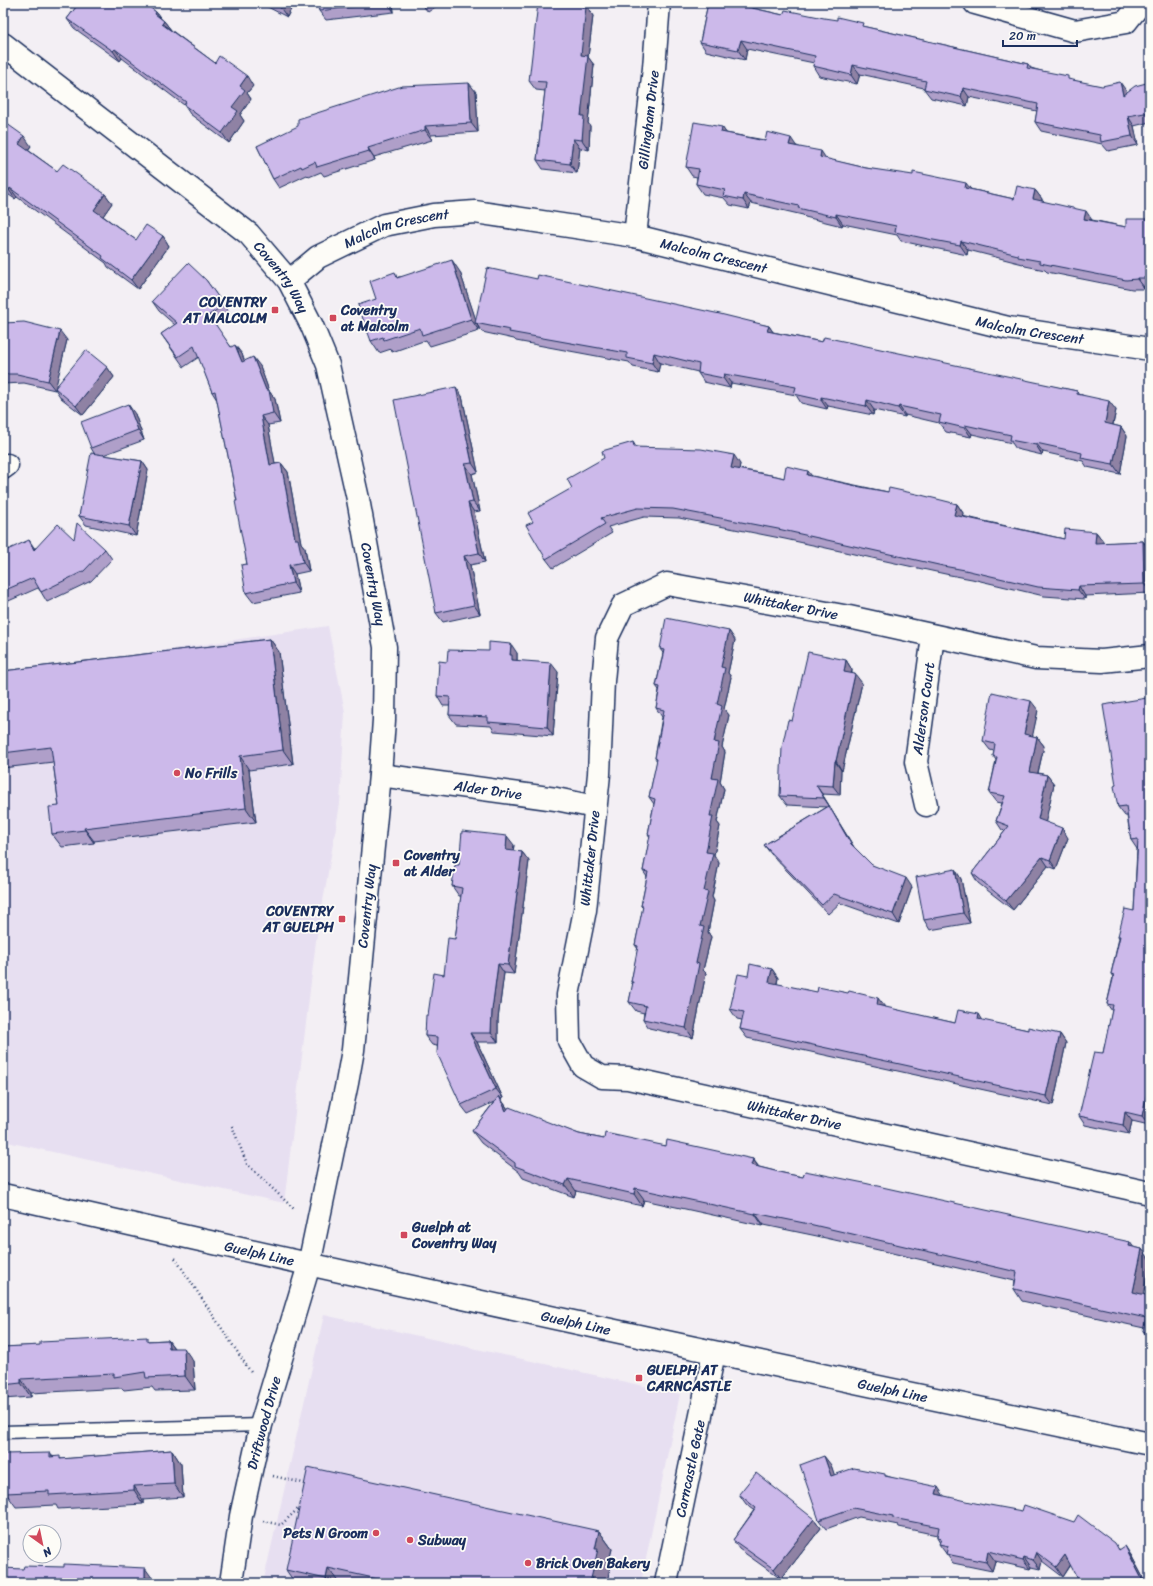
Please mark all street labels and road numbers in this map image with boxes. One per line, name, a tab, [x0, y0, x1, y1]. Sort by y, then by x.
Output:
street label: Gillingham Drive	[630, 69, 666, 171]
street label: Malcolm Crescent	[339, 201, 451, 255]
street label: Malcolm Crescent	[658, 230, 771, 281]
street label: Coventry Way	[247, 235, 316, 318]
street label: Malcolm Crescent	[973, 308, 1087, 352]
street label: Coventry Way	[354, 540, 394, 629]
street label: Whittaker Drive	[742, 585, 840, 627]
street label: Alderson Court	[904, 661, 942, 758]
street label: Alder Drive	[451, 773, 524, 807]
street label: Whittaker Drive	[573, 809, 607, 907]
street label: Coventry Way	[350, 862, 384, 949]
street label: Whittaker Drive	[745, 1092, 844, 1137]
street label: Guelph Line	[222, 1233, 297, 1273]
street label: Guelph Line	[539, 1303, 613, 1342]
street label: Guelph Line	[856, 1371, 930, 1410]
street label: Driftwood Drive	[239, 1373, 289, 1473]
street label: Carncastle Gate	[668, 1417, 712, 1520]

